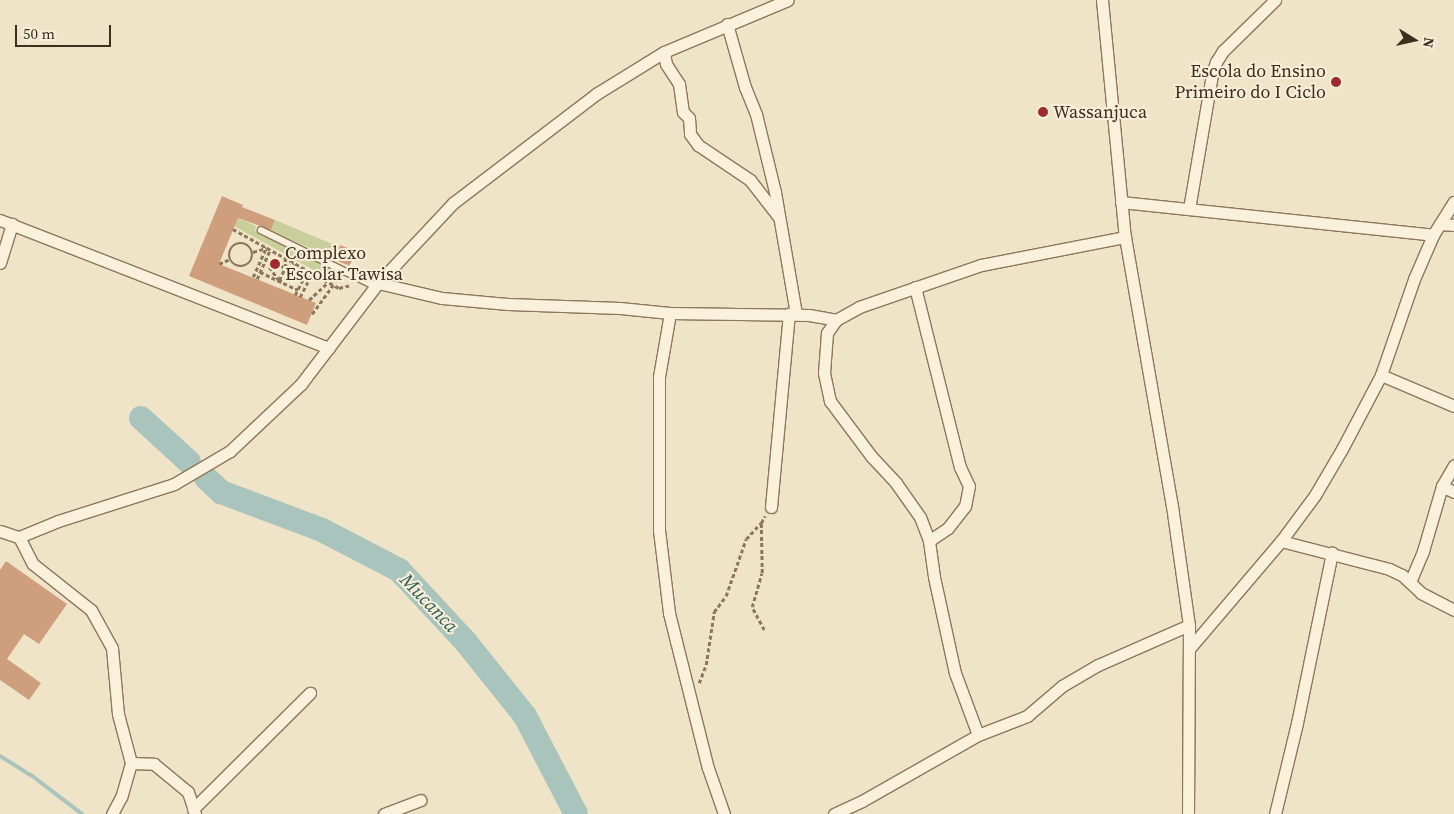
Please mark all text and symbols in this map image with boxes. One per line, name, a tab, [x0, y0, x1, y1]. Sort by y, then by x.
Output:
scale bar	[18, 15, 114, 47]
north arrow	[1389, 15, 1439, 65]
text: 50 m	[23, 23, 55, 44]
text: N	[1418, 36, 1440, 49]
place label: Escola do Ensino Primeiro do I Ciclo	[1175, 61, 1326, 104]
marker: Escola do Ensino Primeiro do I Ciclo	[1330, 76, 1342, 88]
place label: Wassanjuca	[1053, 101, 1147, 123]
marker: Wassanjuca	[1037, 106, 1049, 118]
place label: Complexo Escolar Tawisa	[285, 243, 403, 286]
marker: Complexo Escolar Tawisa	[269, 258, 281, 270]
water label: Mucanca	[395, 569, 463, 637]

